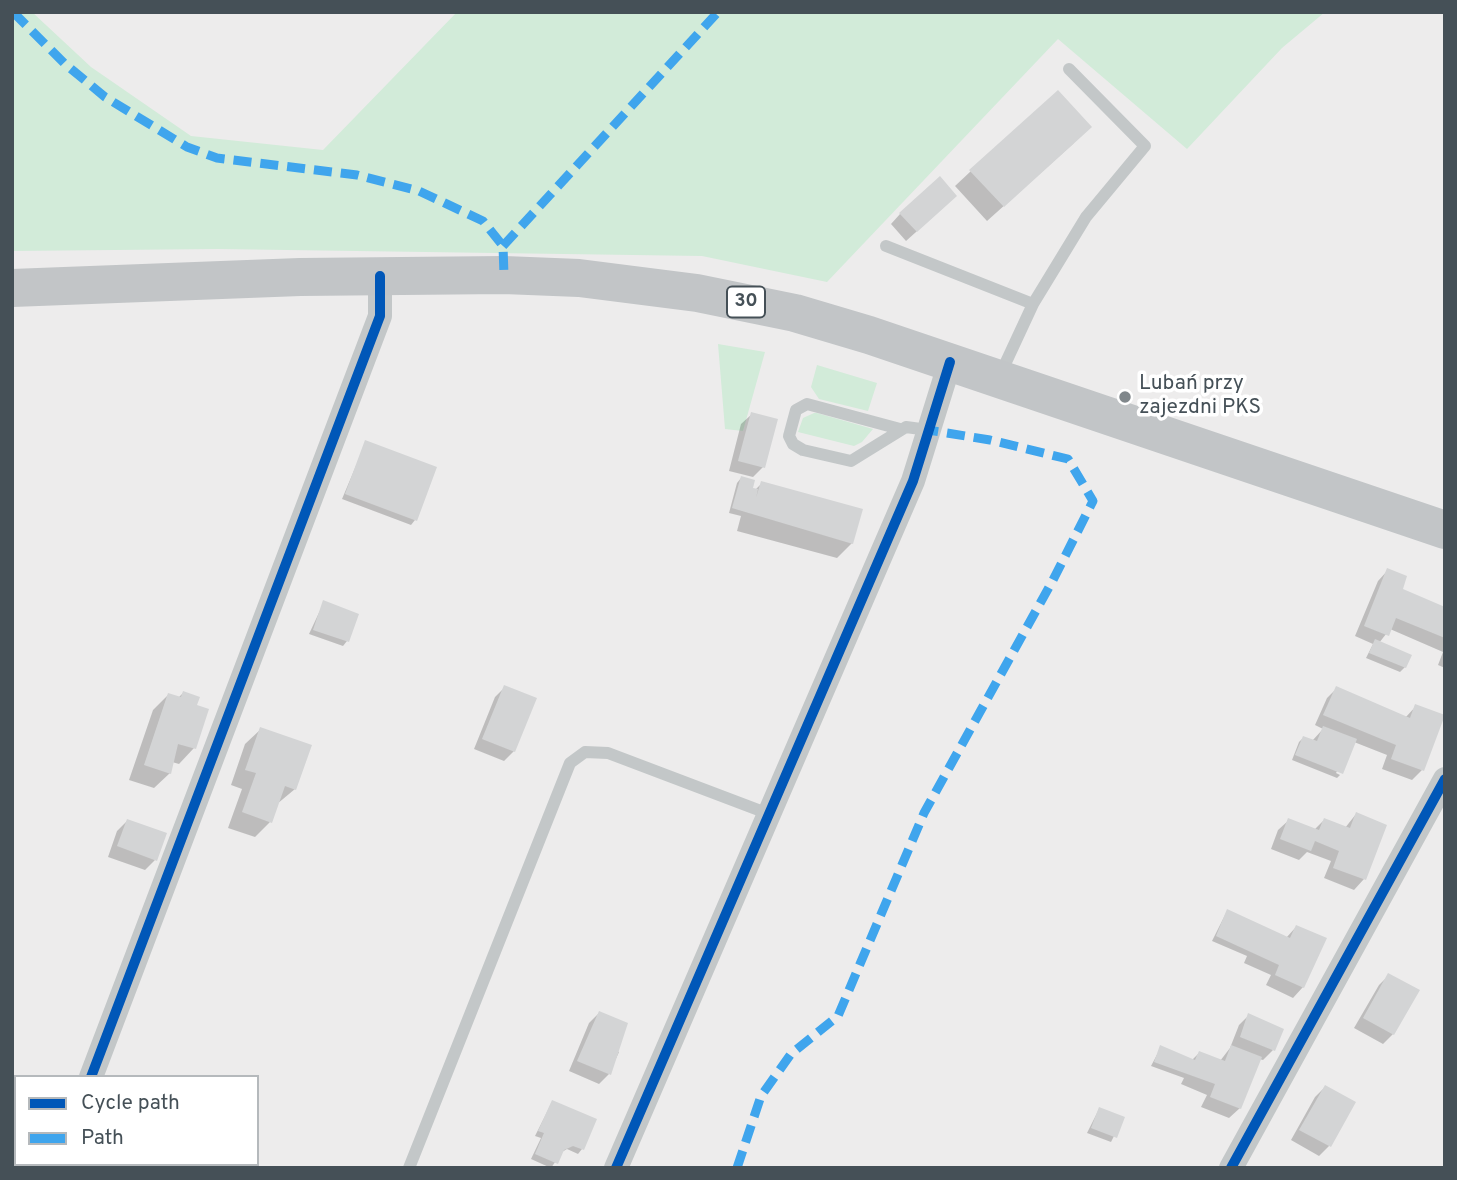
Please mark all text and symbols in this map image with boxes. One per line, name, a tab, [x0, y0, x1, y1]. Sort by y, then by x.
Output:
road number: 30	[727, 286, 765, 318]
place label: Lubań przy zajezdni PKS	[1139, 372, 1261, 422]
marker: Lubań przy zajezdni PKS	[1117, 389, 1133, 405]
legend	[14, 1075, 259, 1166]
text: Cycle path	[81, 1090, 180, 1117]
text: Path	[81, 1125, 124, 1152]

